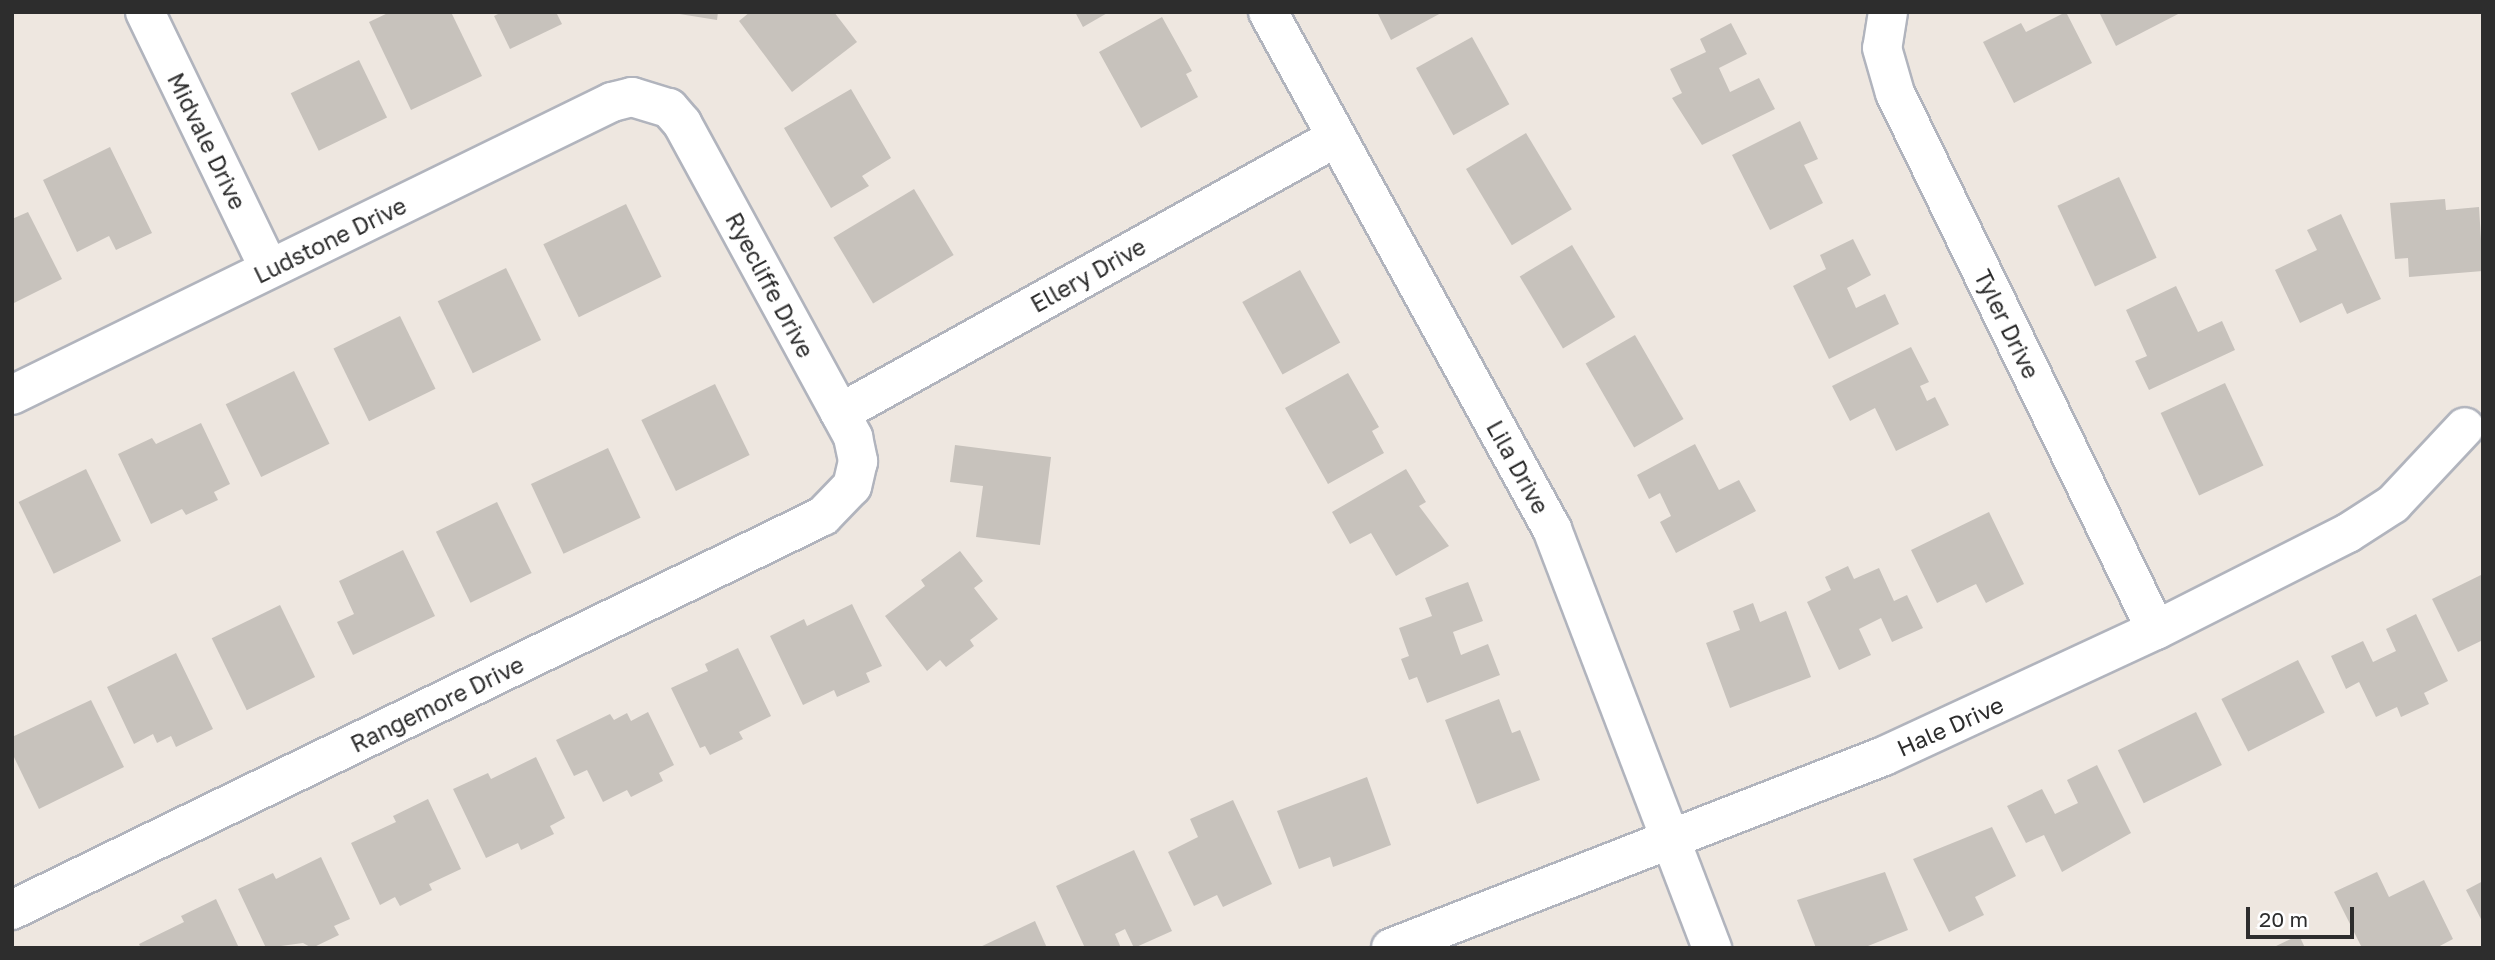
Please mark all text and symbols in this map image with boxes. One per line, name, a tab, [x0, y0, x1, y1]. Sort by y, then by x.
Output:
street label: Midvale Drive	[162, 68, 252, 214]
street label: Ludstone Drive	[249, 191, 411, 289]
street label: Ryecliffe Drive	[720, 208, 820, 362]
street label: Ellery Drive	[1026, 232, 1150, 318]
street label: Tyler Drive	[1969, 265, 2045, 383]
street label: Lila Drive	[1481, 416, 1555, 518]
street label: Rangemore Drive	[346, 650, 528, 758]
street label: Hale Drive	[1892, 690, 2008, 762]
scale bar	[2250, 894, 2358, 938]
text: 20 m	[2259, 906, 2308, 932]

